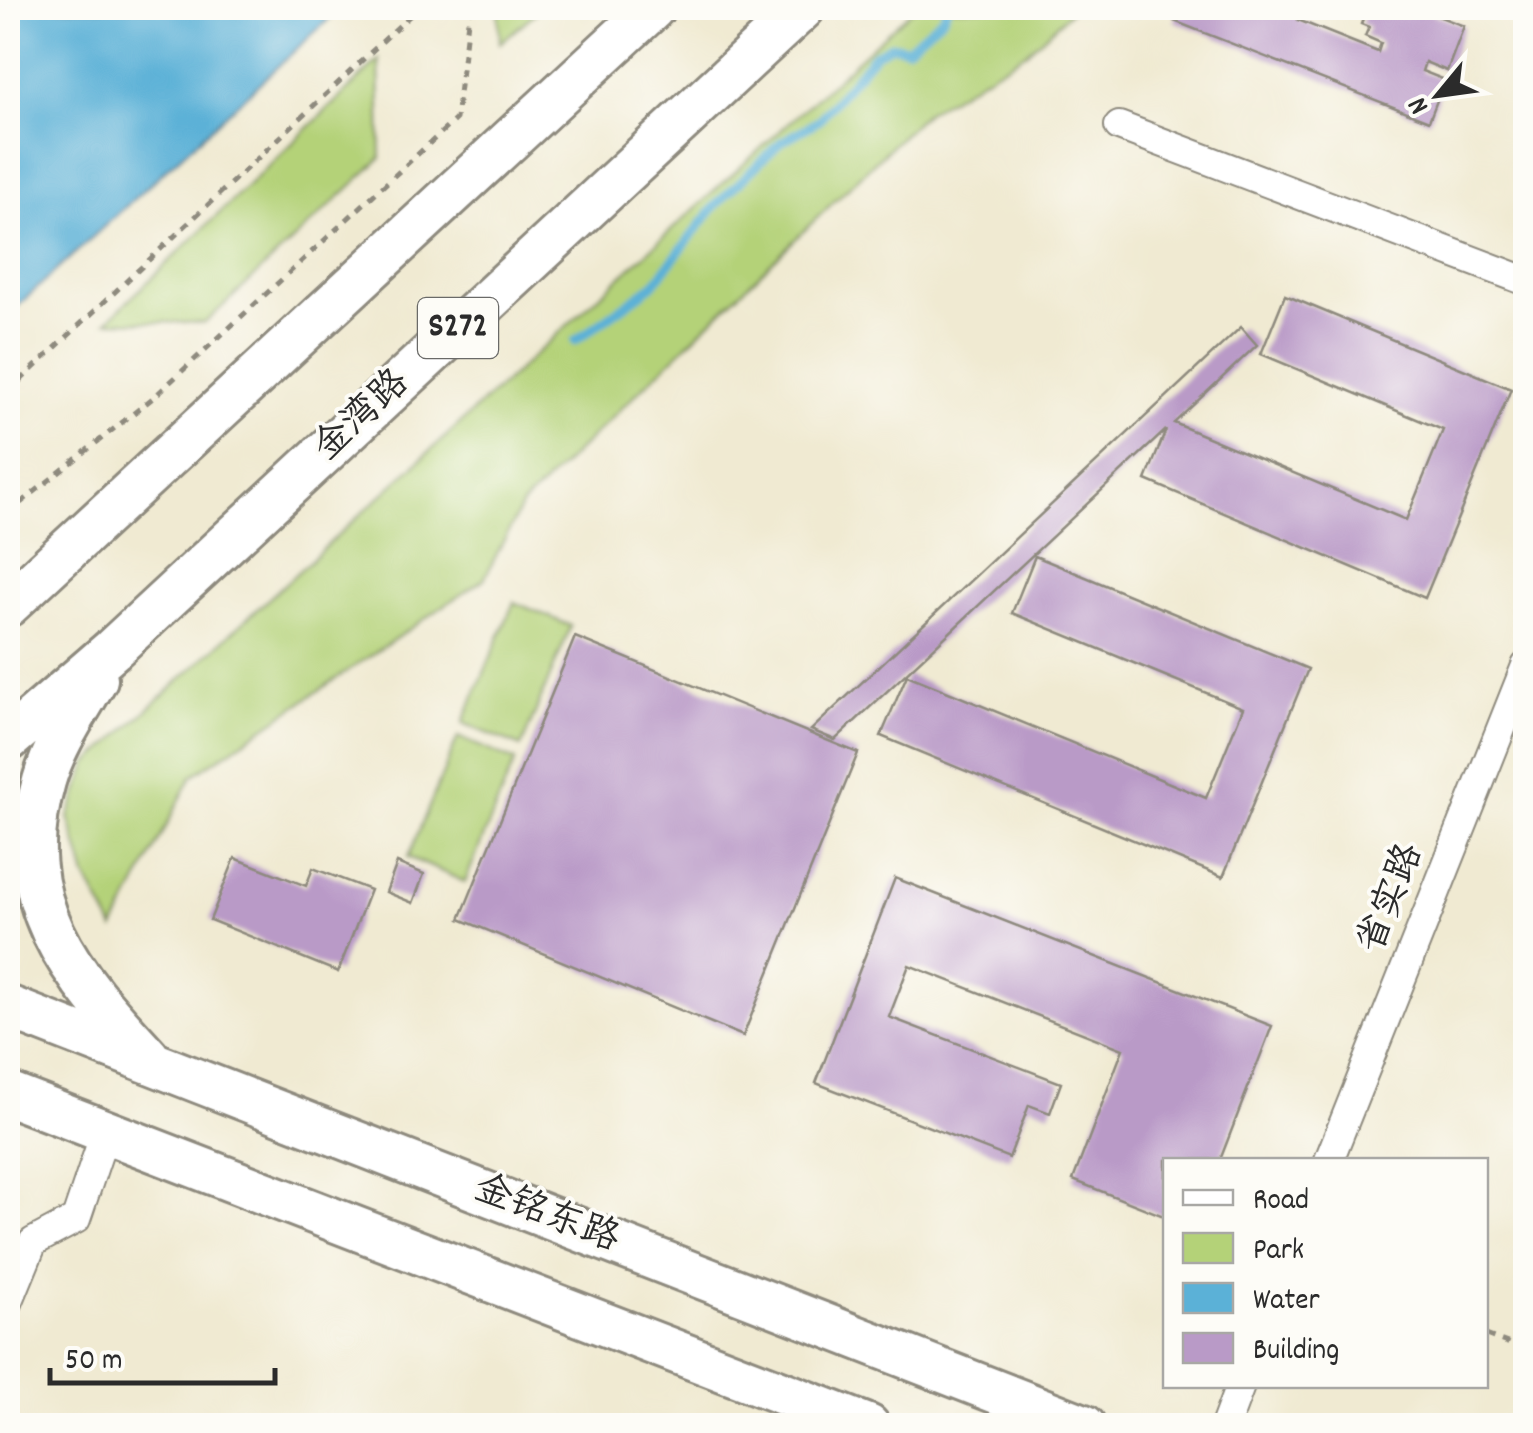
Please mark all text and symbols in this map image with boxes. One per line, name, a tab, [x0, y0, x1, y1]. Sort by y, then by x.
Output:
north arrow	[1388, 45, 1488, 145]
text: N	[1400, 89, 1441, 120]
road number: S272	[418, 298, 498, 358]
street label: 金湾路	[303, 358, 423, 476]
street label: 省实路	[1346, 836, 1440, 962]
legend	[1163, 1158, 1488, 1388]
street label: 金铭东路	[465, 1163, 627, 1269]
text: Road	[1253, 1181, 1309, 1224]
text: Park	[1253, 1231, 1304, 1274]
text: Water	[1253, 1281, 1320, 1324]
scale bar	[50, 1323, 275, 1385]
text: Building	[1253, 1331, 1339, 1374]
text: 50 m	[65, 1341, 123, 1384]

